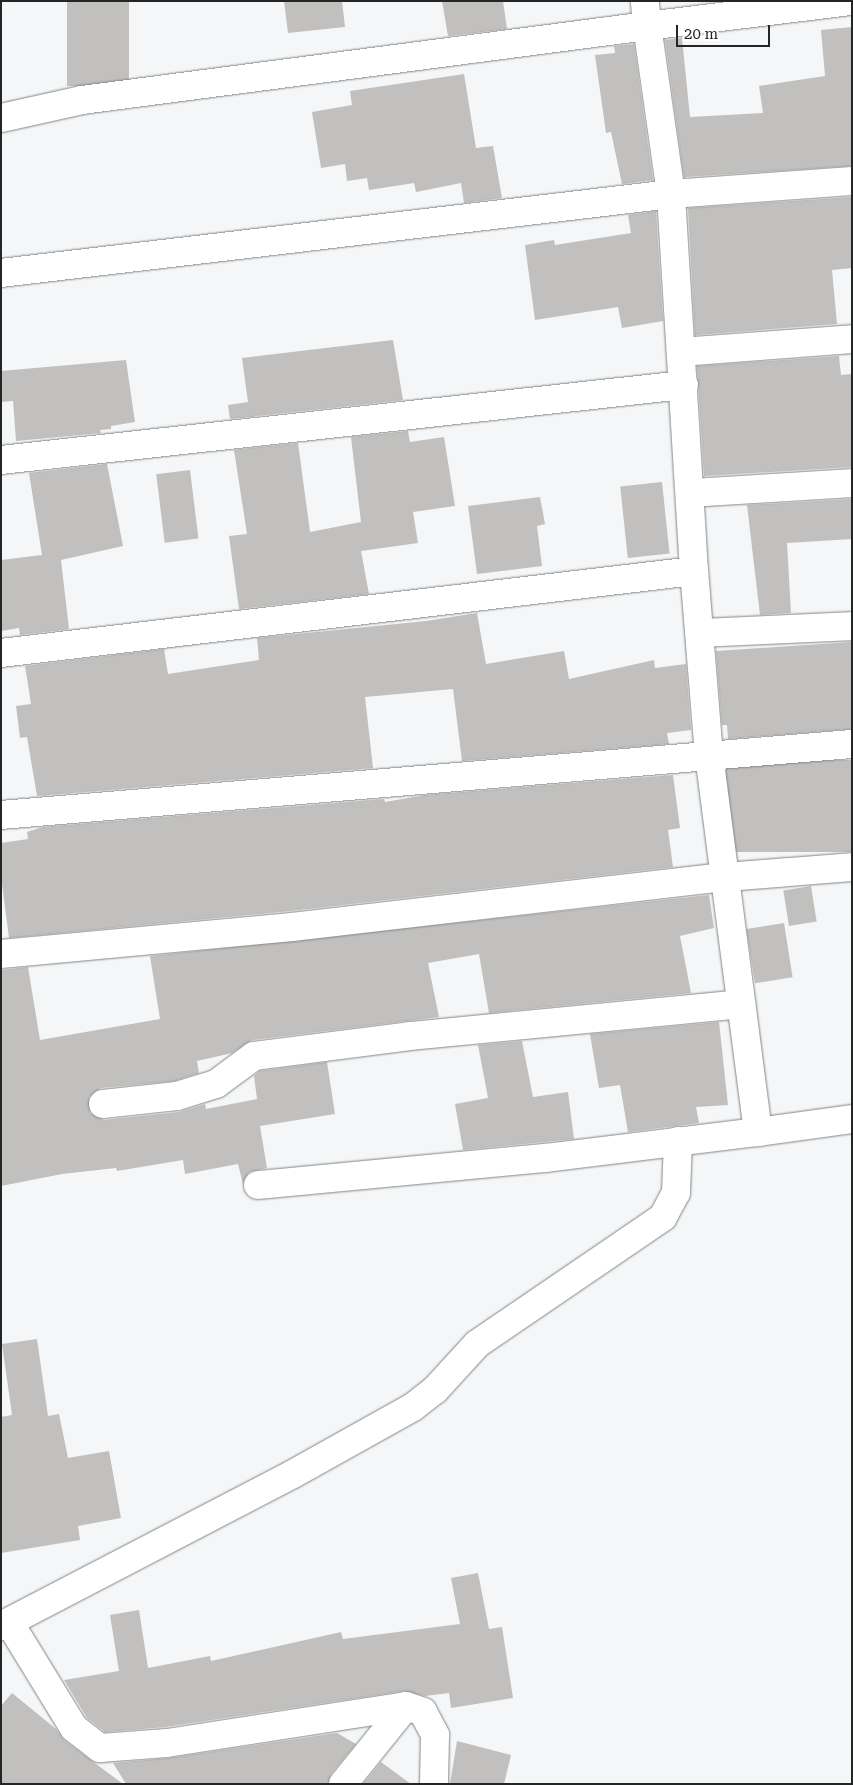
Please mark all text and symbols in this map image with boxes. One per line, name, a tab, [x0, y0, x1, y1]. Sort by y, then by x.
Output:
scale bar	[678, 15, 772, 47]
text: 20 m	[684, 25, 718, 43]

